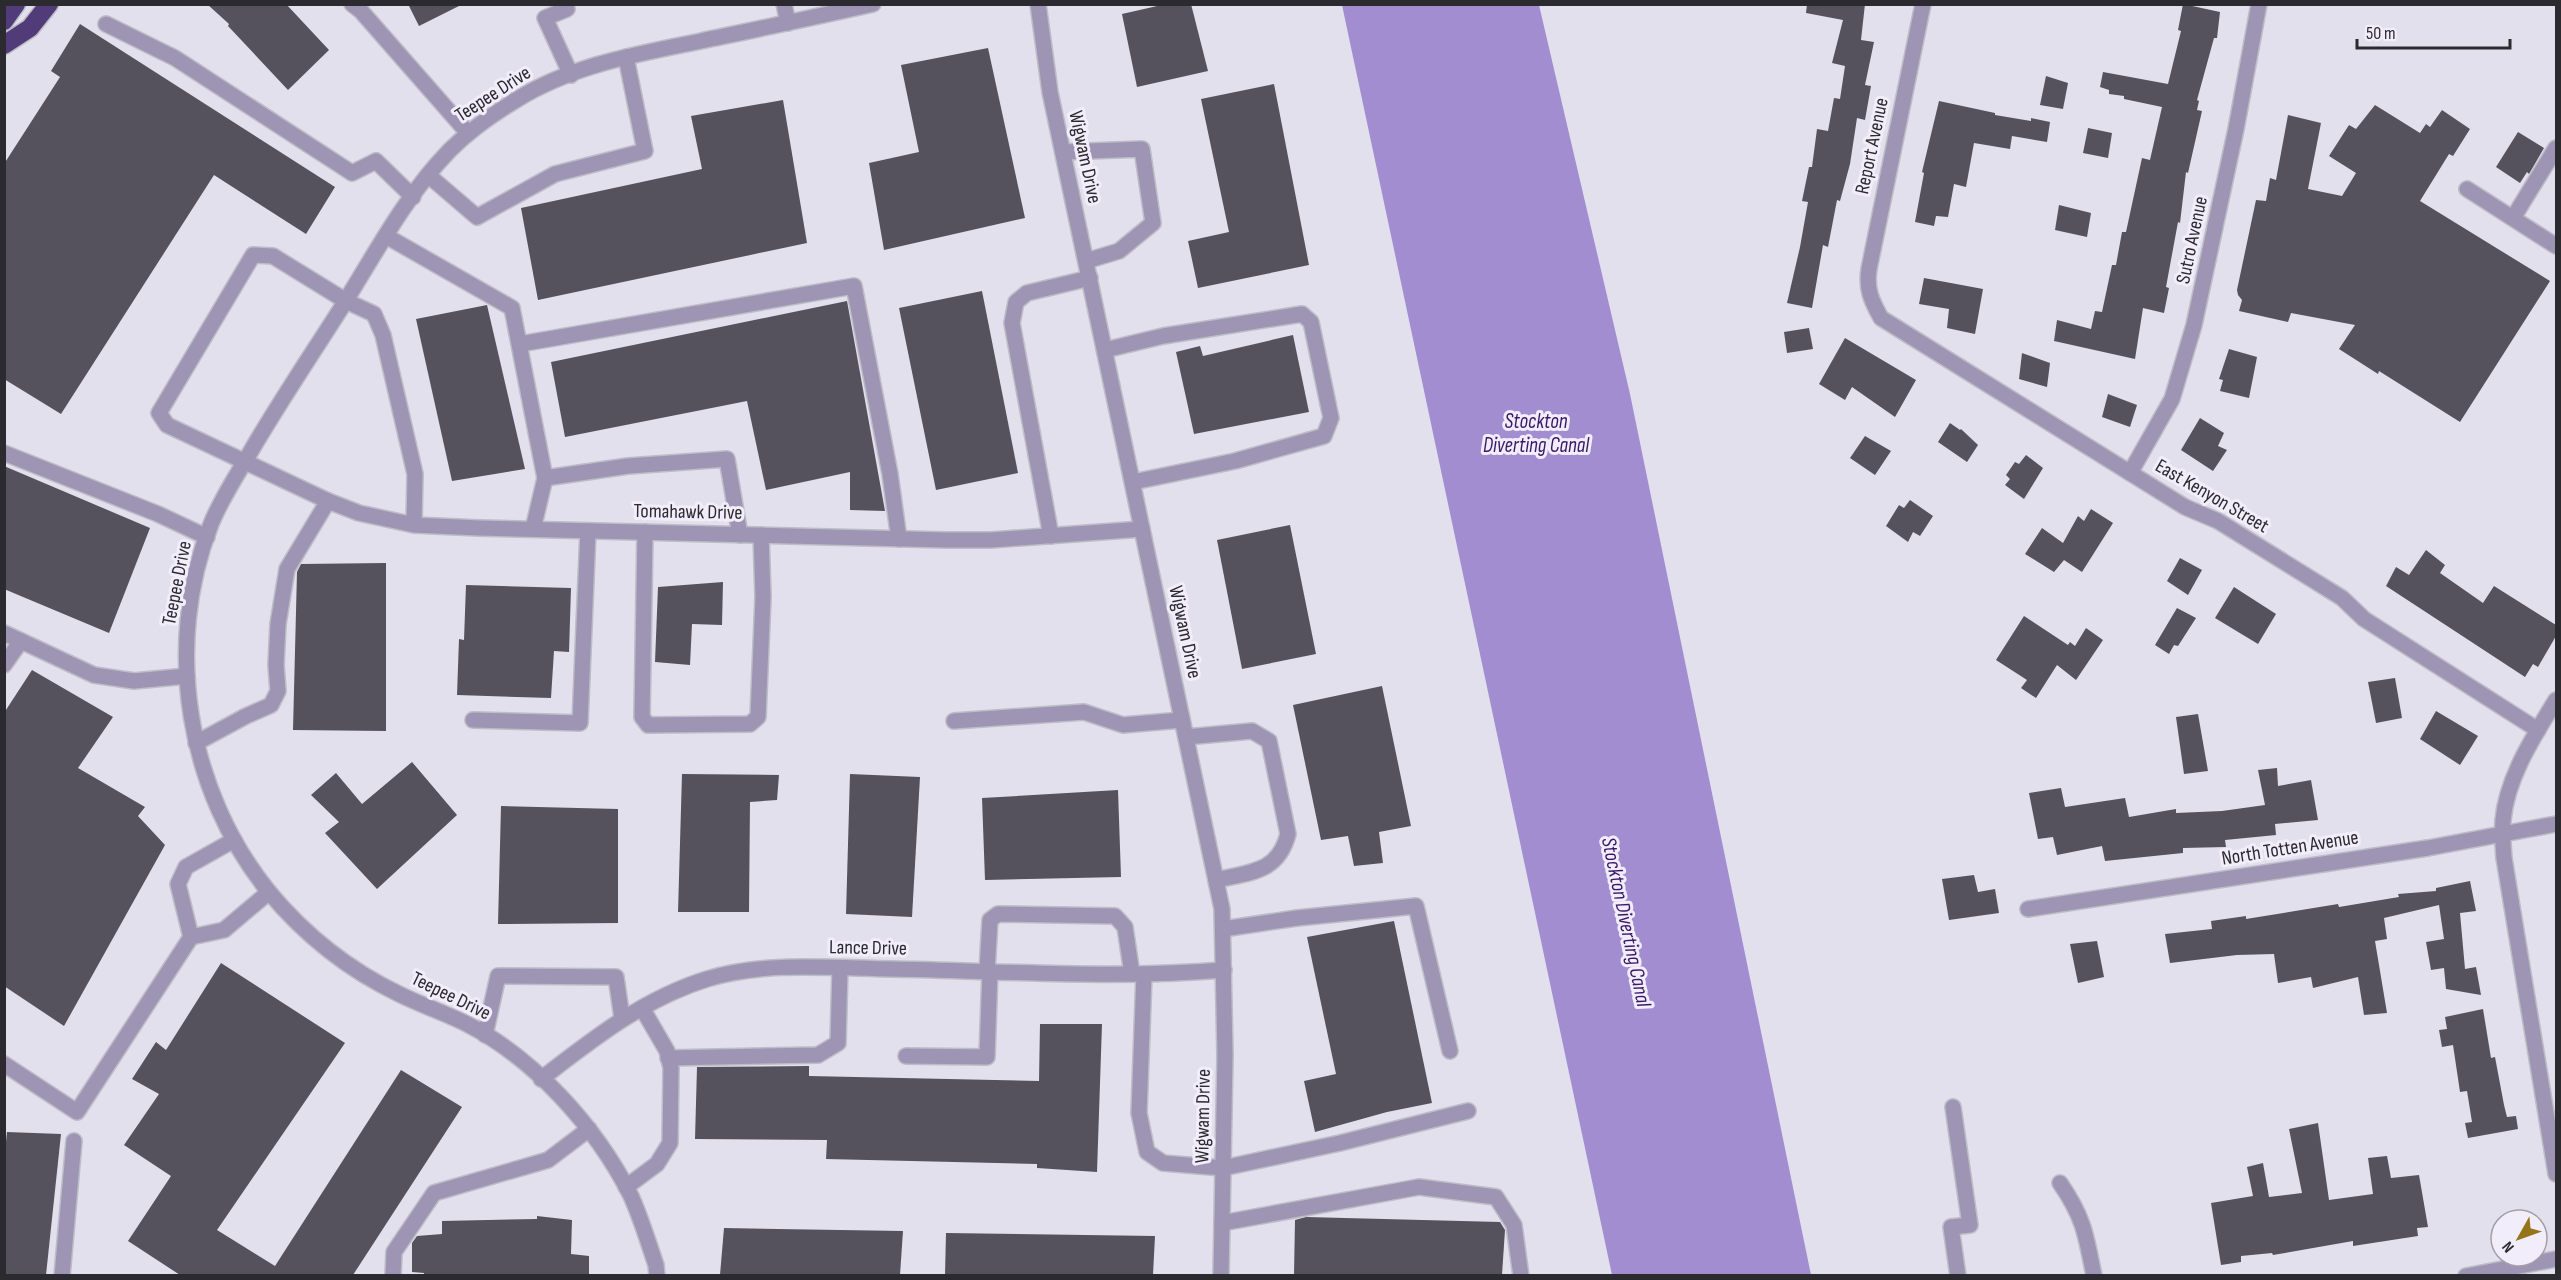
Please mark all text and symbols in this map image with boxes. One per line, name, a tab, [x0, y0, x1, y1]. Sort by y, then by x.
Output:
scale bar	[2357, 12, 2510, 50]
text: 50 m	[2366, 23, 2396, 44]
street label: Teepee Drive	[451, 61, 535, 127]
street label: Report Avenue	[1850, 96, 1894, 196]
street label: Wigwam Drive	[1063, 108, 1107, 206]
street label: Sutro Avenue	[2171, 194, 2213, 286]
water label: Stockton Diverting Canal	[1483, 409, 1590, 458]
street label: East Kenyon Street	[2151, 454, 2273, 538]
street label: Tomahawk Drive	[633, 499, 743, 525]
street label: Teepee Drive	[157, 539, 197, 627]
street label: Wigwam Drive	[1163, 583, 1207, 681]
street label: North Totten Avenue	[2220, 825, 2360, 871]
water label: Stockton Diverting Canal	[1596, 835, 1656, 1010]
street label: Lance Drive	[829, 935, 907, 961]
street label: Teepee Drive	[407, 967, 495, 1025]
street label: Wigwam Drive	[1190, 1069, 1216, 1163]
north arrow	[2489, 1208, 2549, 1268]
text: N	[2499, 1237, 2519, 1256]

